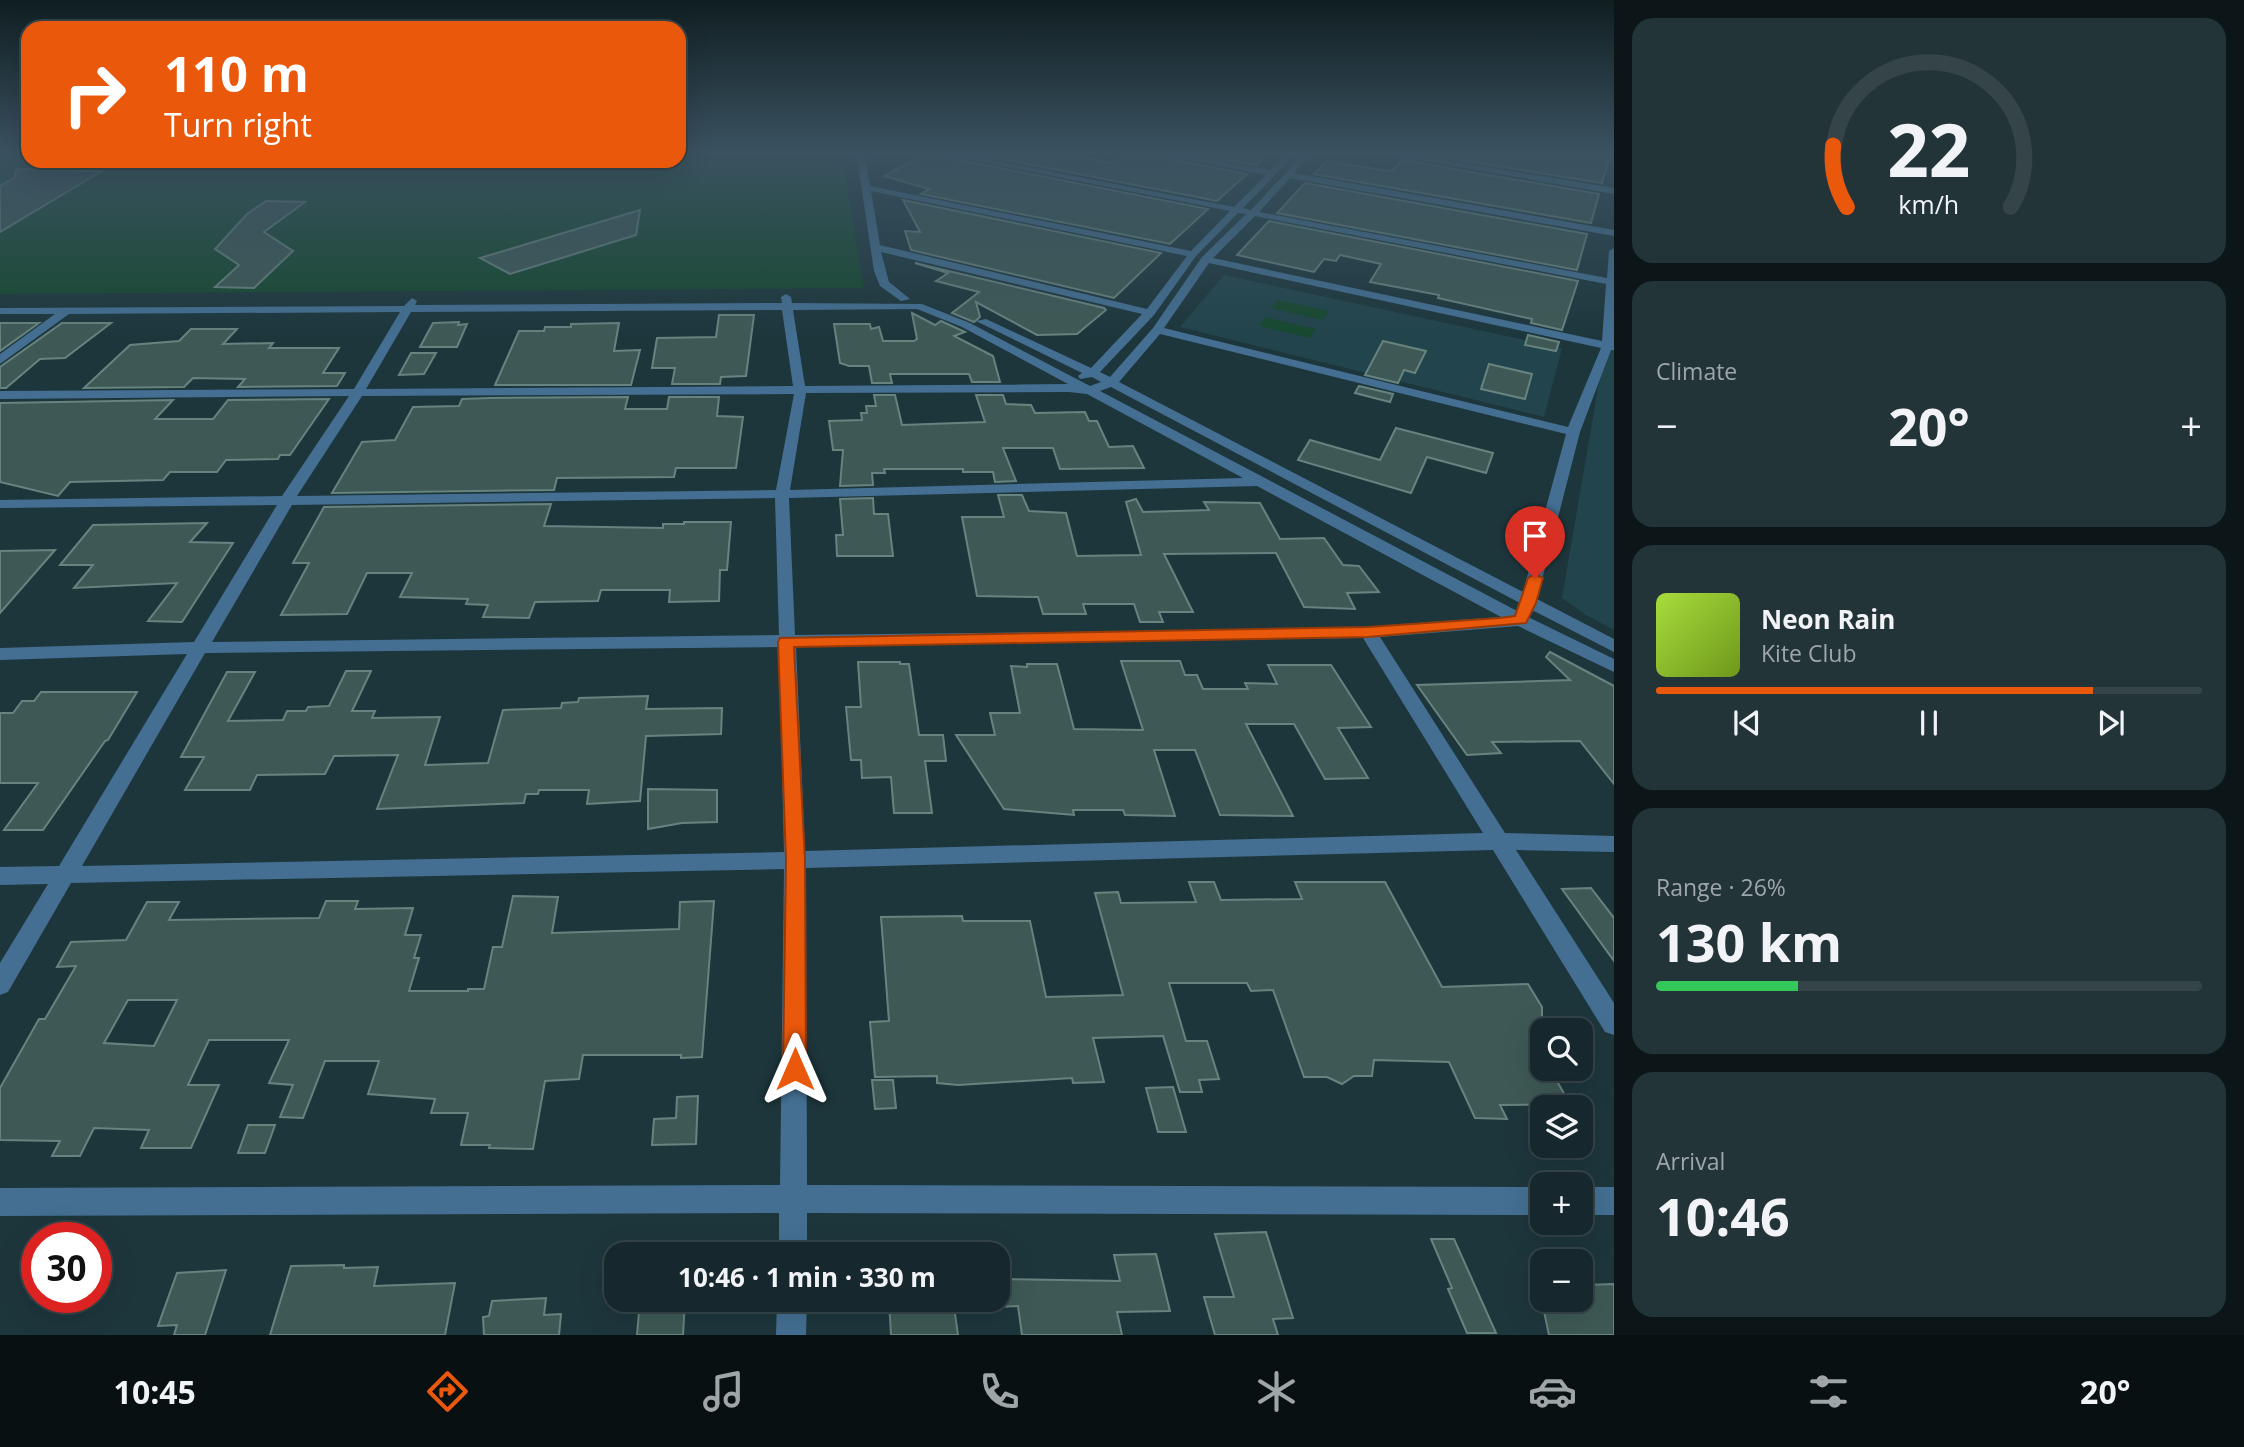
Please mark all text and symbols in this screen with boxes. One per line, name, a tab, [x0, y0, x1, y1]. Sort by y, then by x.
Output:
text: 110 m	[164, 40, 309, 106]
icon: right	[49, 49, 140, 140]
text: 22	[1887, 99, 1971, 198]
text: Turn right	[164, 103, 312, 146]
text: km/h	[1899, 187, 1959, 221]
text: Climate	[1656, 355, 1737, 387]
text: 20°	[1888, 390, 1970, 461]
text: −	[1656, 399, 1678, 451]
text: +	[2180, 399, 2202, 451]
pin	[1505, 506, 1565, 578]
icon: arrive	[1516, 517, 1554, 555]
text: Neon Rain	[1761, 601, 1895, 637]
text: Kite Club	[1761, 637, 1856, 669]
icon: previous	[1728, 704, 1766, 742]
icon: pause	[1910, 704, 1948, 742]
icon: next	[2092, 704, 2130, 742]
text: Range · 26%	[1656, 871, 1786, 903]
text: 130 km	[1656, 906, 1842, 977]
map controls	[1530, 1018, 1593, 1312]
button: search	[1530, 1018, 1593, 1081]
position arrow	[758, 1032, 832, 1106]
button: layers	[1530, 1095, 1593, 1158]
text: Arrival	[1656, 1145, 1725, 1177]
button: +	[1530, 1172, 1593, 1235]
text: 10:46	[1656, 1180, 1790, 1251]
speed limit sign: 30	[21, 1222, 112, 1313]
button: −	[1530, 1249, 1593, 1312]
text: 10:46 · 1 min · 330 m	[678, 1259, 936, 1295]
icon: directions	[423, 1367, 472, 1416]
icon: music	[699, 1367, 748, 1416]
icon: phone	[975, 1367, 1024, 1416]
icon: climate	[1252, 1367, 1301, 1416]
icon: car	[1528, 1367, 1577, 1416]
icon: filters	[1804, 1367, 1853, 1416]
text: 10:45	[114, 1370, 196, 1413]
text: 20°	[2080, 1370, 2130, 1413]

